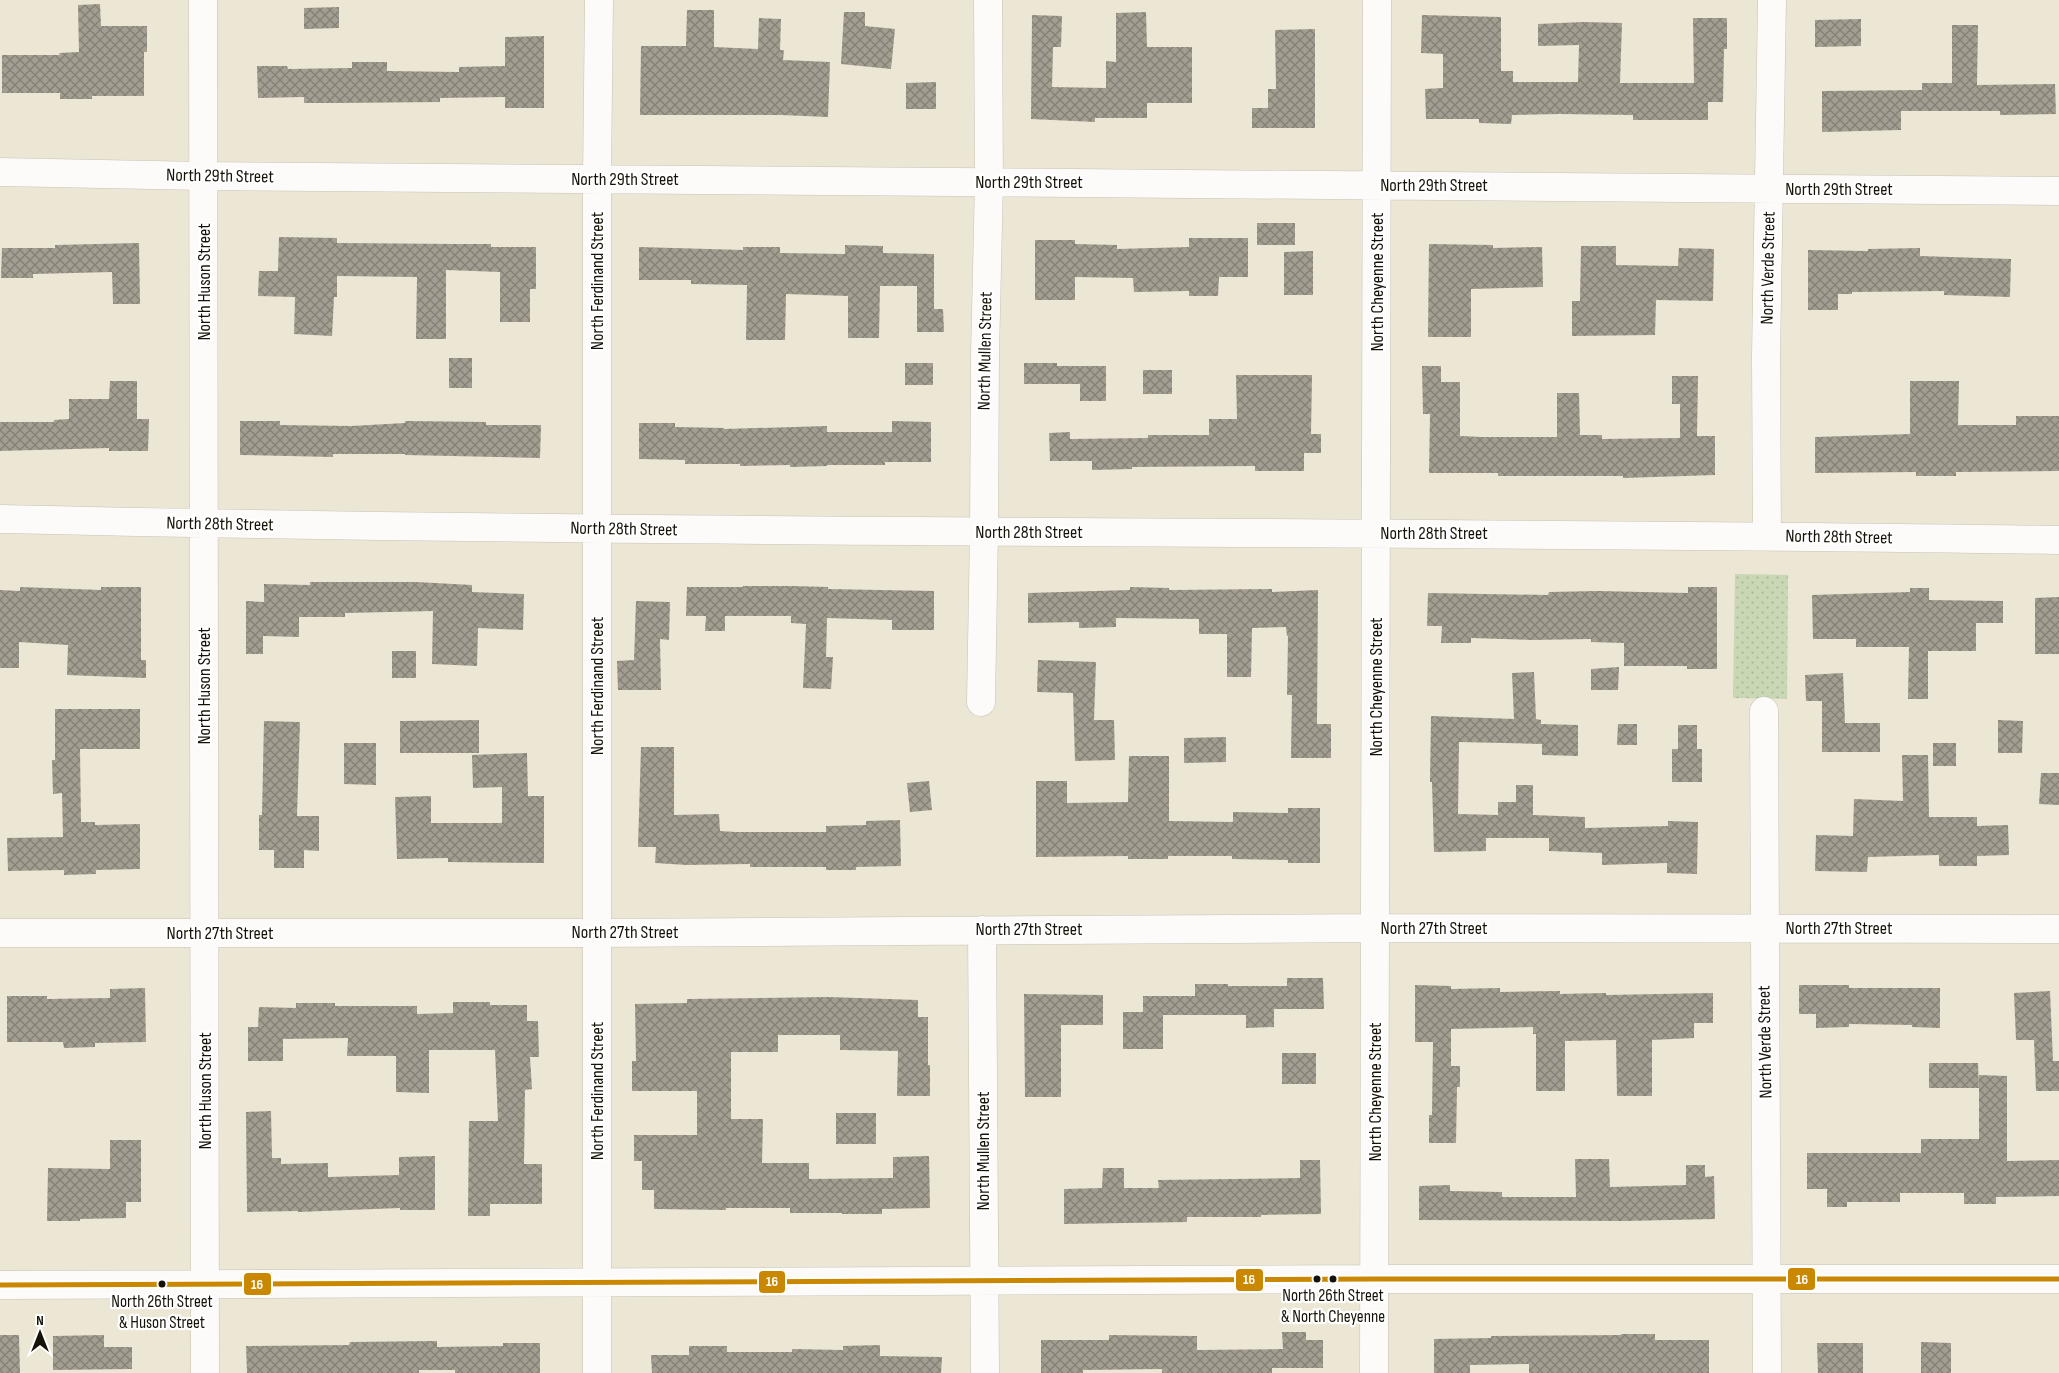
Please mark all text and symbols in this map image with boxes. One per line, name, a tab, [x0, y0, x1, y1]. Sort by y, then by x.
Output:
street label: North 29th Street	[166, 165, 275, 187]
street label: North 29th Street	[571, 169, 679, 190]
street label: North 29th Street	[975, 172, 1083, 193]
street label: North 29th Street	[1380, 175, 1488, 196]
street label: North 29th Street	[1785, 179, 1893, 200]
street label: North Ferdinand Street	[587, 211, 608, 350]
street label: North Verde Street	[1757, 211, 1779, 325]
street label: North Cheyenne Street	[1367, 212, 1388, 352]
street label: North Huson Street	[194, 223, 215, 341]
street label: North Mullen Street	[973, 291, 997, 411]
street label: North 28th Street	[166, 513, 274, 535]
street label: North 28th Street	[570, 518, 678, 540]
street label: North 28th Street	[975, 522, 1083, 543]
street label: North 28th Street	[1380, 523, 1488, 544]
street label: North 28th Street	[1785, 526, 1893, 548]
street label: North Ferdinand Street	[587, 616, 608, 755]
street label: North Cheyenne Street	[1366, 617, 1387, 757]
street label: North Huson Street	[194, 627, 215, 745]
street label: North 27th Street	[1381, 918, 1488, 939]
street label: North 27th Street	[1786, 918, 1893, 939]
street label: North 27th Street	[976, 919, 1083, 940]
street label: North 27th Street	[572, 922, 679, 943]
street label: North 27th Street	[167, 923, 274, 944]
street label: North Verde Street	[1754, 985, 1776, 1099]
street label: North Ferdinand Street	[587, 1021, 608, 1160]
street label: North Cheyenne Street	[1365, 1022, 1386, 1162]
street label: North Huson Street	[195, 1032, 216, 1150]
street label: North Mullen Street	[973, 1091, 994, 1210]
line badge: 16	[1787, 1267, 1816, 1291]
line badge: 16	[1235, 1268, 1264, 1292]
line badge: 16	[758, 1270, 786, 1294]
text: 16	[1243, 1271, 1255, 1288]
text: 16	[1796, 1271, 1808, 1288]
line badge: 16	[243, 1272, 272, 1296]
text: 16	[766, 1273, 778, 1290]
unlabelled marker	[1312, 1274, 1322, 1284]
marker: North 26th Street & North Cheyenne	[1328, 1274, 1338, 1284]
text: 16	[251, 1276, 263, 1293]
marker: North 26th Street & Huson Street	[157, 1279, 167, 1289]
place label: North 26th Street & North Cheyenne	[1281, 1286, 1385, 1327]
place label: North 26th Street & Huson Street	[111, 1292, 213, 1333]
north arrow	[15, 1308, 65, 1358]
text: N	[36, 1312, 44, 1329]

